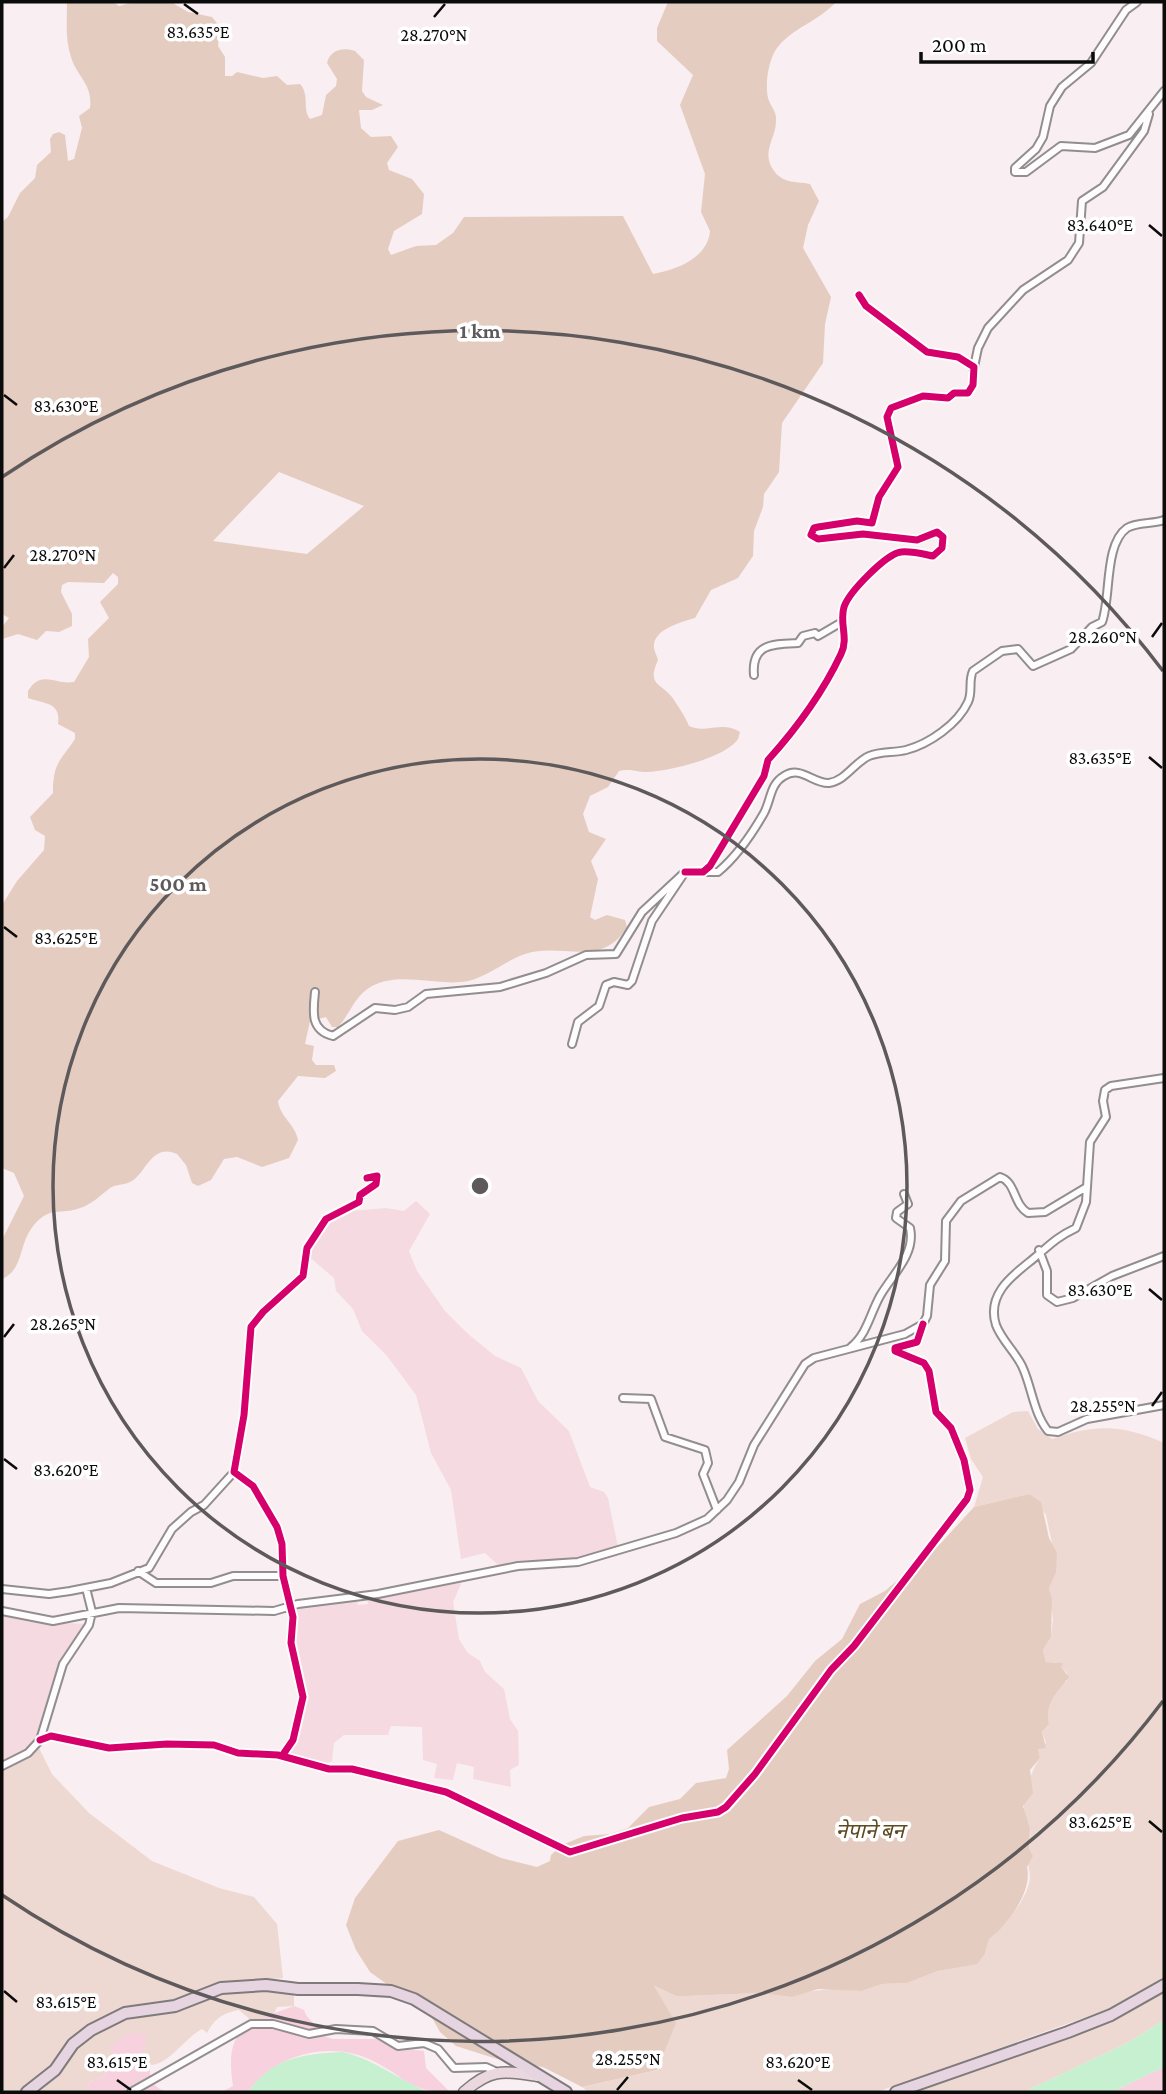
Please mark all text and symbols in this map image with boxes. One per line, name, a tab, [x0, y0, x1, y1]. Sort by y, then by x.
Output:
scale bar	[921, 21, 1092, 65]
text: 83.635°E	[166, 22, 230, 42]
text: 28.270°N	[401, 25, 468, 45]
text: 200 m	[932, 33, 987, 57]
text: 83.640°E	[1067, 215, 1133, 235]
text: 1 km	[459, 319, 501, 343]
text: 83.630°E	[34, 396, 99, 416]
text: 28.270°N	[30, 545, 97, 565]
text: 28.260°N	[1069, 627, 1137, 647]
text: 83.635°E	[1068, 748, 1132, 768]
text: 500 m	[149, 872, 207, 896]
text: 83.625°E	[34, 928, 98, 948]
centre of rings	[468, 1174, 492, 1198]
text: 83.630°E	[1068, 1280, 1133, 1300]
text: 28.265°N	[30, 1314, 96, 1334]
text: 28.255°N	[1070, 1396, 1136, 1416]
text: 83.620°E	[33, 1460, 99, 1480]
text: 83.625°E	[1068, 1812, 1132, 1832]
park label: नेपाने बन	[836, 1819, 908, 1843]
text: 83.615°E	[35, 1992, 97, 2012]
text: 28.255°N	[595, 2049, 661, 2069]
text: 83.615°E	[86, 2052, 148, 2072]
text: 83.620°E	[765, 2052, 831, 2072]

